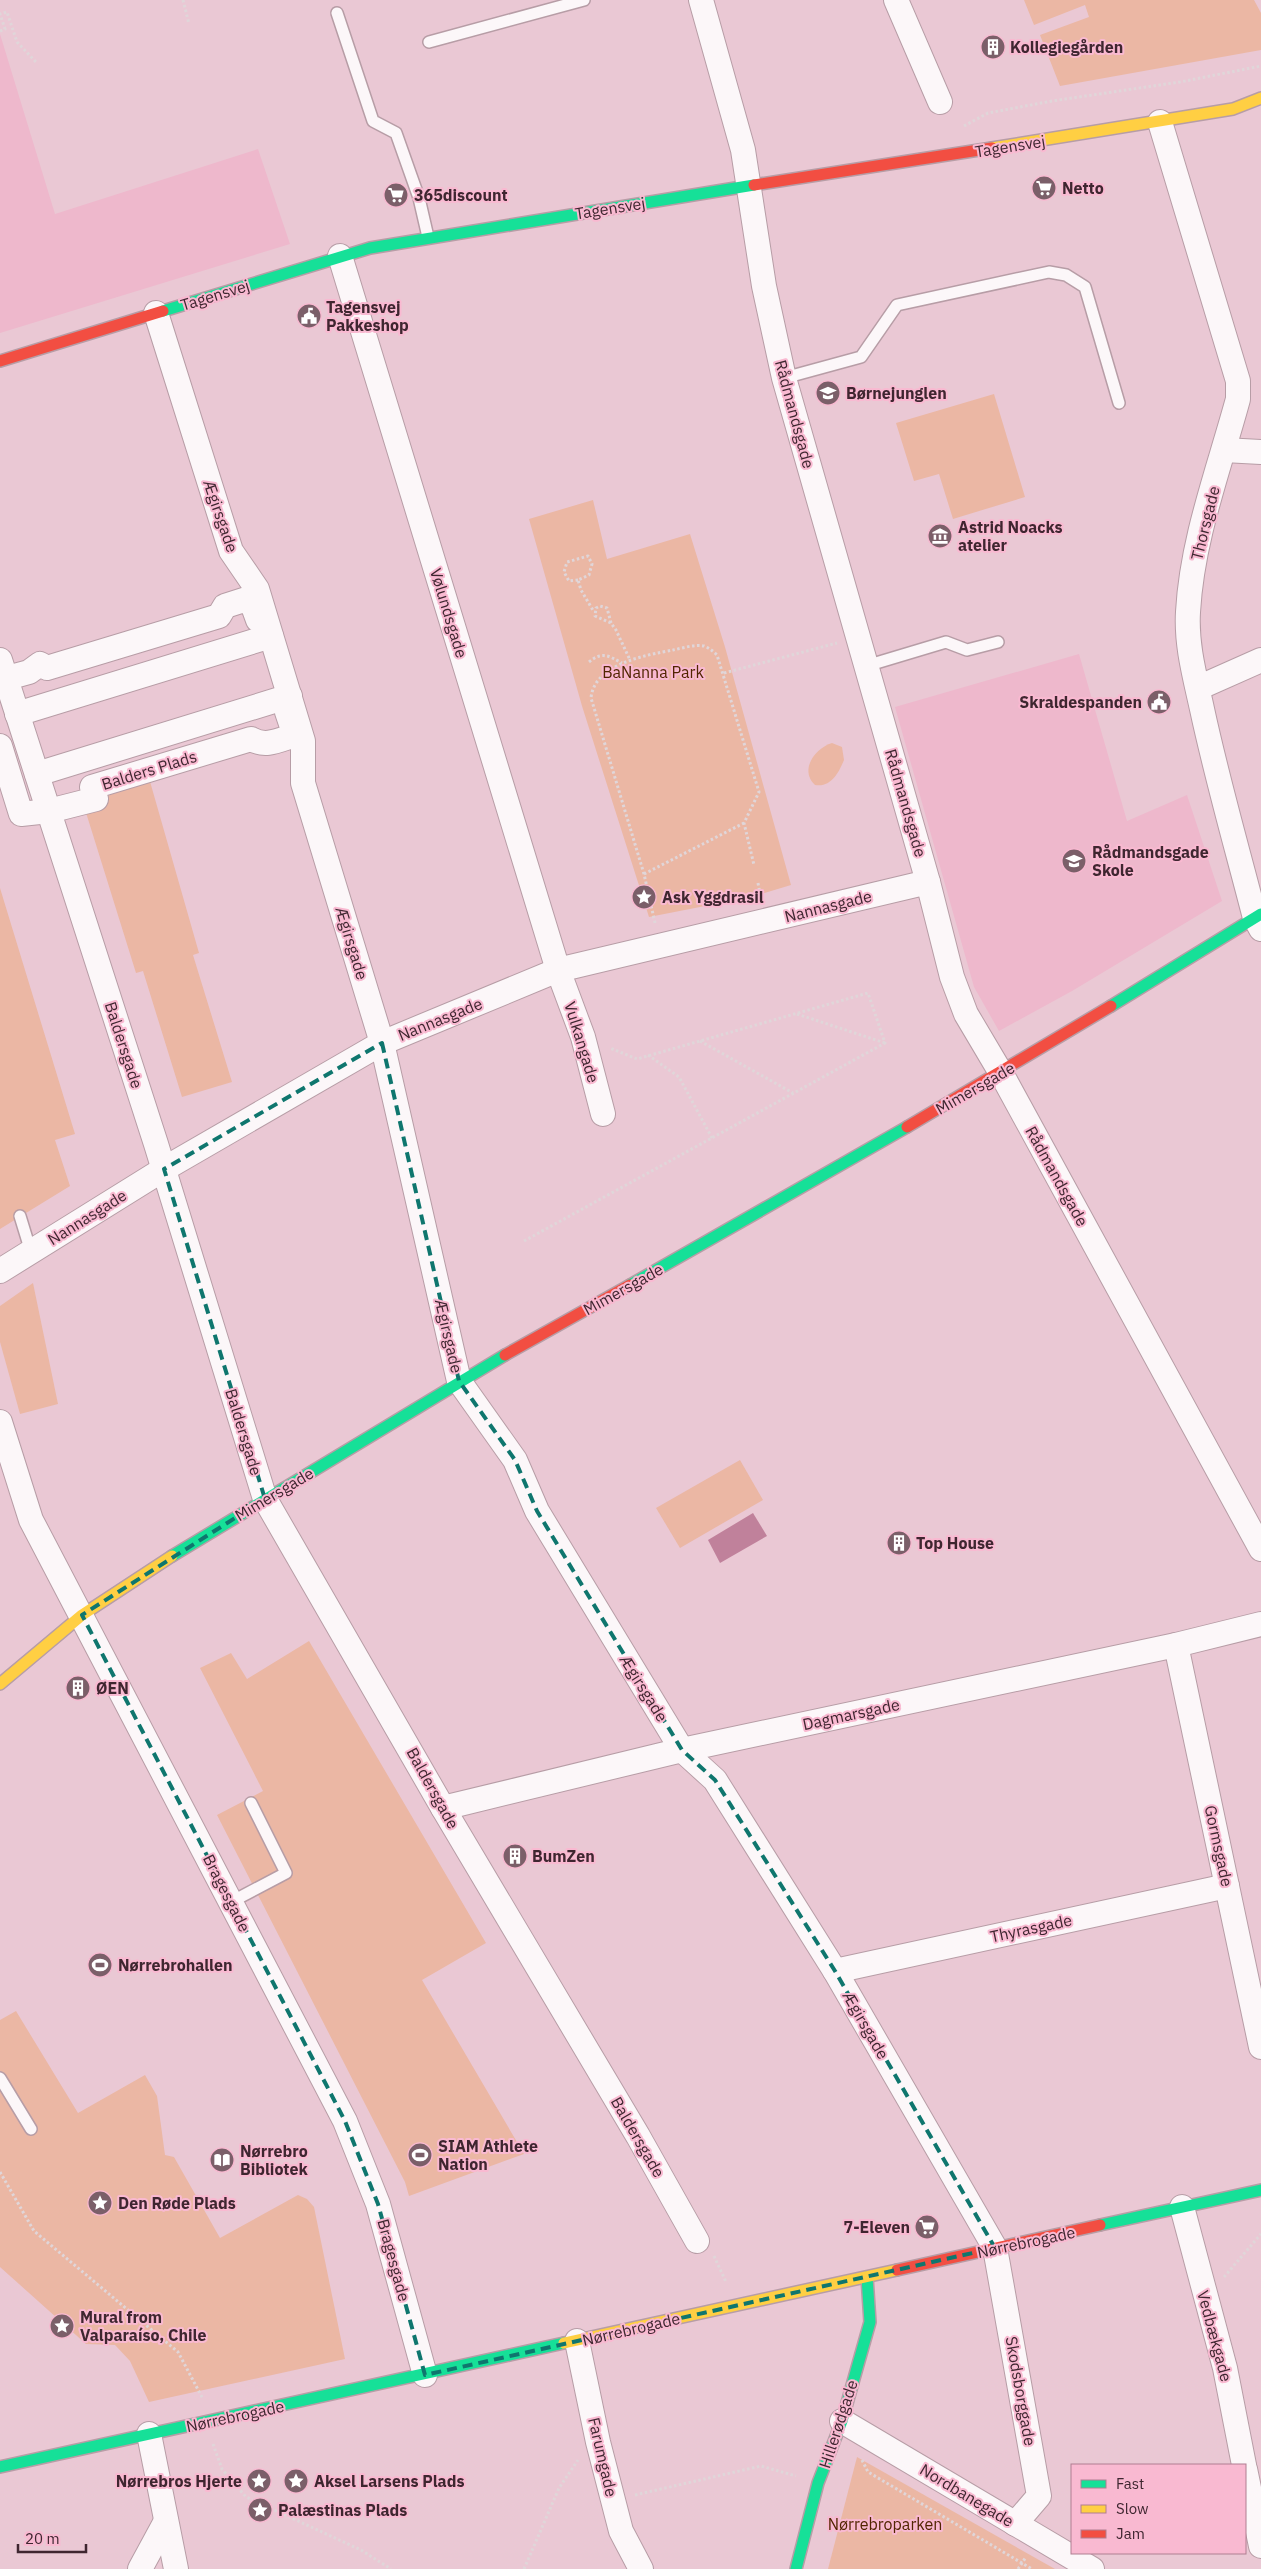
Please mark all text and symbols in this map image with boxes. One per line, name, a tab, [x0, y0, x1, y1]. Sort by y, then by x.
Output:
building icon: Kollegiegården	[980, 34, 1006, 60]
place label: Kollegiegården	[1010, 37, 1123, 57]
street label: Tagensvej	[973, 131, 1047, 161]
supermarket icon: Netto	[1031, 175, 1057, 201]
place label: Netto	[1062, 178, 1104, 198]
supermarket icon: 365discount	[383, 182, 409, 208]
place label: 365discount	[414, 185, 508, 205]
street label: Tagensvej	[573, 193, 647, 223]
street label: Tagensvej	[178, 275, 252, 315]
place label: Tagensvej Pakkeshop	[326, 297, 409, 335]
public building icon: Tagensvej Pakkeshop	[296, 303, 322, 329]
street label: Rådmandsgade	[771, 358, 819, 471]
school or university icon: Børnejunglen	[815, 380, 841, 406]
place label: Børnejunglen	[846, 383, 947, 403]
street label: Ægirsgade	[199, 477, 243, 555]
street label: Thorsgade	[1186, 484, 1224, 562]
place label: Astrid Noacks atelier	[958, 517, 1063, 555]
museum icon: Astrid Noacks atelier	[927, 523, 953, 549]
street label: Vølundsgade	[426, 566, 472, 660]
park label: BaNanna Park	[602, 662, 704, 682]
public building icon: Skraldespanden	[1146, 689, 1172, 715]
place label: Skraldespanden	[1019, 692, 1142, 712]
street label: Balders Plads	[99, 746, 199, 794]
street label: Rådmandsgade	[881, 747, 931, 860]
place label: Rådmandsgade Skole	[1092, 842, 1209, 880]
school or university icon: Rådmandsgade Skole	[1061, 848, 1087, 874]
place icon: Ask Yggdrasil	[631, 884, 657, 910]
street label: Nannasgade	[782, 885, 874, 926]
place label: Ask Yggdrasil	[662, 887, 764, 907]
street label: Ægirsgade	[331, 904, 373, 982]
street label: Nannasgade	[395, 993, 485, 1045]
street label: Baldersgade	[101, 999, 147, 1091]
street label: Vulkangade	[560, 999, 604, 1085]
street label: Mimersgade	[932, 1057, 1018, 1119]
street label: Rådmandsgade	[1021, 1122, 1093, 1230]
street label: Nannasgade	[44, 1185, 130, 1249]
street label: Mimersgade	[580, 1259, 667, 1319]
street label: Ægirsgade	[431, 1297, 467, 1375]
street label: Baldersgade	[221, 1386, 267, 1478]
street label: Mimersgade	[231, 1463, 317, 1525]
building icon: Top House	[886, 1530, 912, 1556]
place label: Top House	[916, 1533, 994, 1553]
street label: Ægirsgade	[616, 1651, 673, 1725]
building icon: ØEN	[65, 1675, 91, 1701]
place label: ØEN	[96, 1678, 129, 1698]
street label: Dagmarsgade	[801, 1694, 902, 1734]
street label: Baldersgade	[402, 1744, 464, 1832]
street label: Gormsgade	[1201, 1804, 1237, 1889]
building icon: BumZen	[502, 1843, 528, 1869]
place label: BumZen	[532, 1846, 595, 1866]
street label: Bragesgade	[199, 1851, 255, 1935]
street label: Thyrasgade	[988, 1910, 1074, 1946]
sports icon: Nørrebrohallen	[87, 1952, 113, 1978]
place label: Nørrebrohallen	[118, 1955, 232, 1975]
street label: Ægirsgade	[838, 1987, 894, 2063]
street label: Baldersgade	[607, 2093, 669, 2181]
place label: SIAM Athlete Nation	[438, 2136, 538, 2174]
place label: Nørrebro Bibliotek	[240, 2141, 308, 2179]
sports icon: SIAM Athlete Nation	[407, 2142, 433, 2168]
library icon: Nørrebro Bibliotek	[209, 2147, 235, 2173]
place icon: Den Røde Plads	[87, 2190, 113, 2216]
place label: Den Røde Plads	[118, 2193, 236, 2213]
supermarket icon: 7-Eleven	[914, 2214, 940, 2240]
street label: Bragesgade	[373, 2217, 415, 2304]
place label: 7-Eleven	[844, 2217, 910, 2237]
street label: Nørrebrogade	[975, 2222, 1077, 2262]
street label: Vedbækgade	[1193, 2288, 1237, 2384]
place label: Mural from Valparaíso, Chile	[80, 2307, 206, 2345]
street label: Nørrebrogade	[580, 2308, 682, 2350]
place icon: Mural from Valparaíso, Chile	[49, 2313, 75, 2339]
street label: Skodsborggade	[1002, 2335, 1040, 2447]
street label: Hillerødgade	[814, 2377, 862, 2471]
street label: Nørrebrogade	[184, 2396, 286, 2436]
street label: Farumgade	[584, 2415, 622, 2499]
street label: Nordbanegade	[916, 2459, 1018, 2531]
legend	[1071, 2464, 1246, 2554]
place icon: Nørrebros Hjerte	[246, 2468, 272, 2494]
place icon: Aksel Larsens Plads	[283, 2468, 309, 2494]
place label: Nørrebros Hjerte	[116, 2471, 242, 2491]
place label: Aksel Larsens Plads	[314, 2471, 465, 2491]
text: Fast	[1116, 2474, 1144, 2493]
place icon: Palæstinas Plads	[247, 2497, 273, 2523]
text: Slow	[1116, 2499, 1149, 2518]
place label: Palæstinas Plads	[278, 2500, 407, 2520]
park label: Nørrebroparken	[828, 2514, 942, 2534]
scale bar	[18, 2522, 85, 2554]
text: Jam	[1116, 2524, 1145, 2543]
text: 20 m	[25, 2529, 60, 2548]

